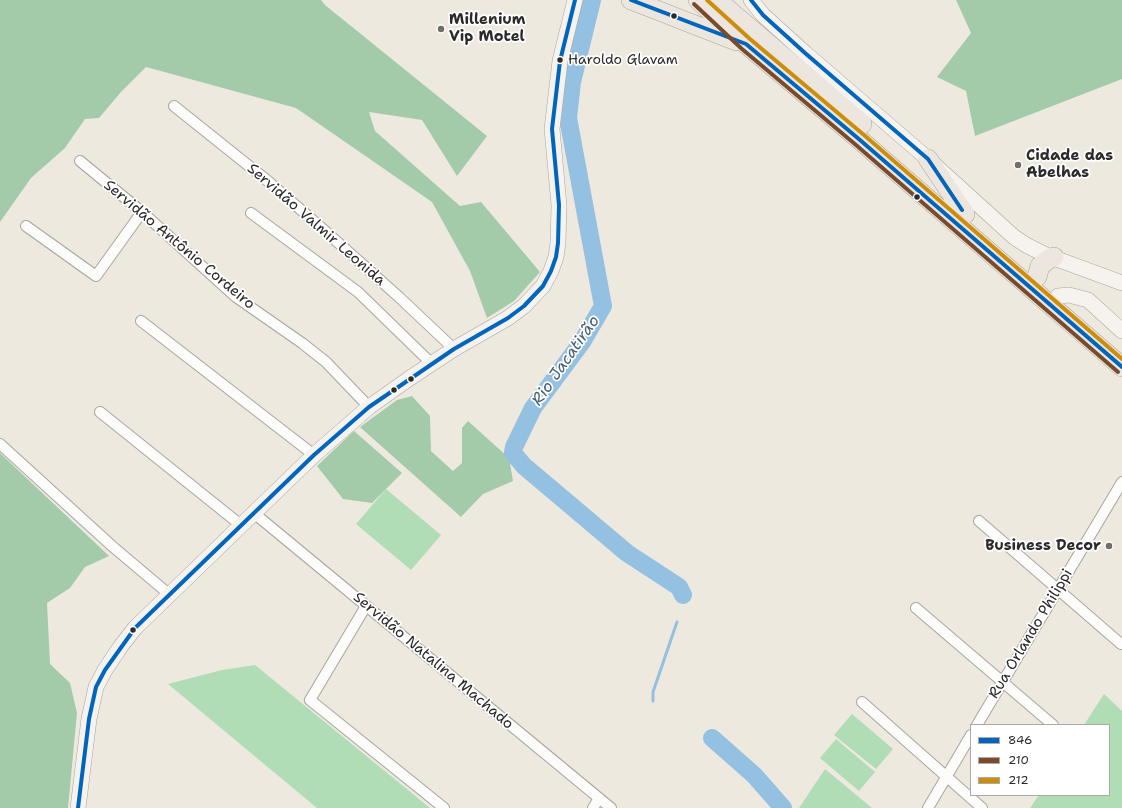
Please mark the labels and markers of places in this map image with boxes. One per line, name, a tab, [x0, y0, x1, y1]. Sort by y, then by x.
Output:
place label: Millenium Vip Motel	[449, 11, 525, 46]
unlabelled marker	[669, 11, 679, 21]
marker: Millenium Vip Motel	[436, 24, 446, 34]
place label: Haroldo Glavam	[568, 52, 678, 68]
marker: Haroldo Glavam	[555, 55, 565, 65]
place label: Cidade das Abelhas	[1026, 147, 1113, 182]
marker: Cidade das Abelhas	[1013, 160, 1023, 170]
unlabelled marker	[912, 192, 922, 202]
unlabelled marker	[406, 374, 416, 384]
unlabelled marker	[389, 385, 399, 395]
place label: Business Decor	[985, 537, 1101, 555]
marker: Business Decor	[1104, 541, 1114, 551]
unlabelled marker	[128, 625, 138, 635]

